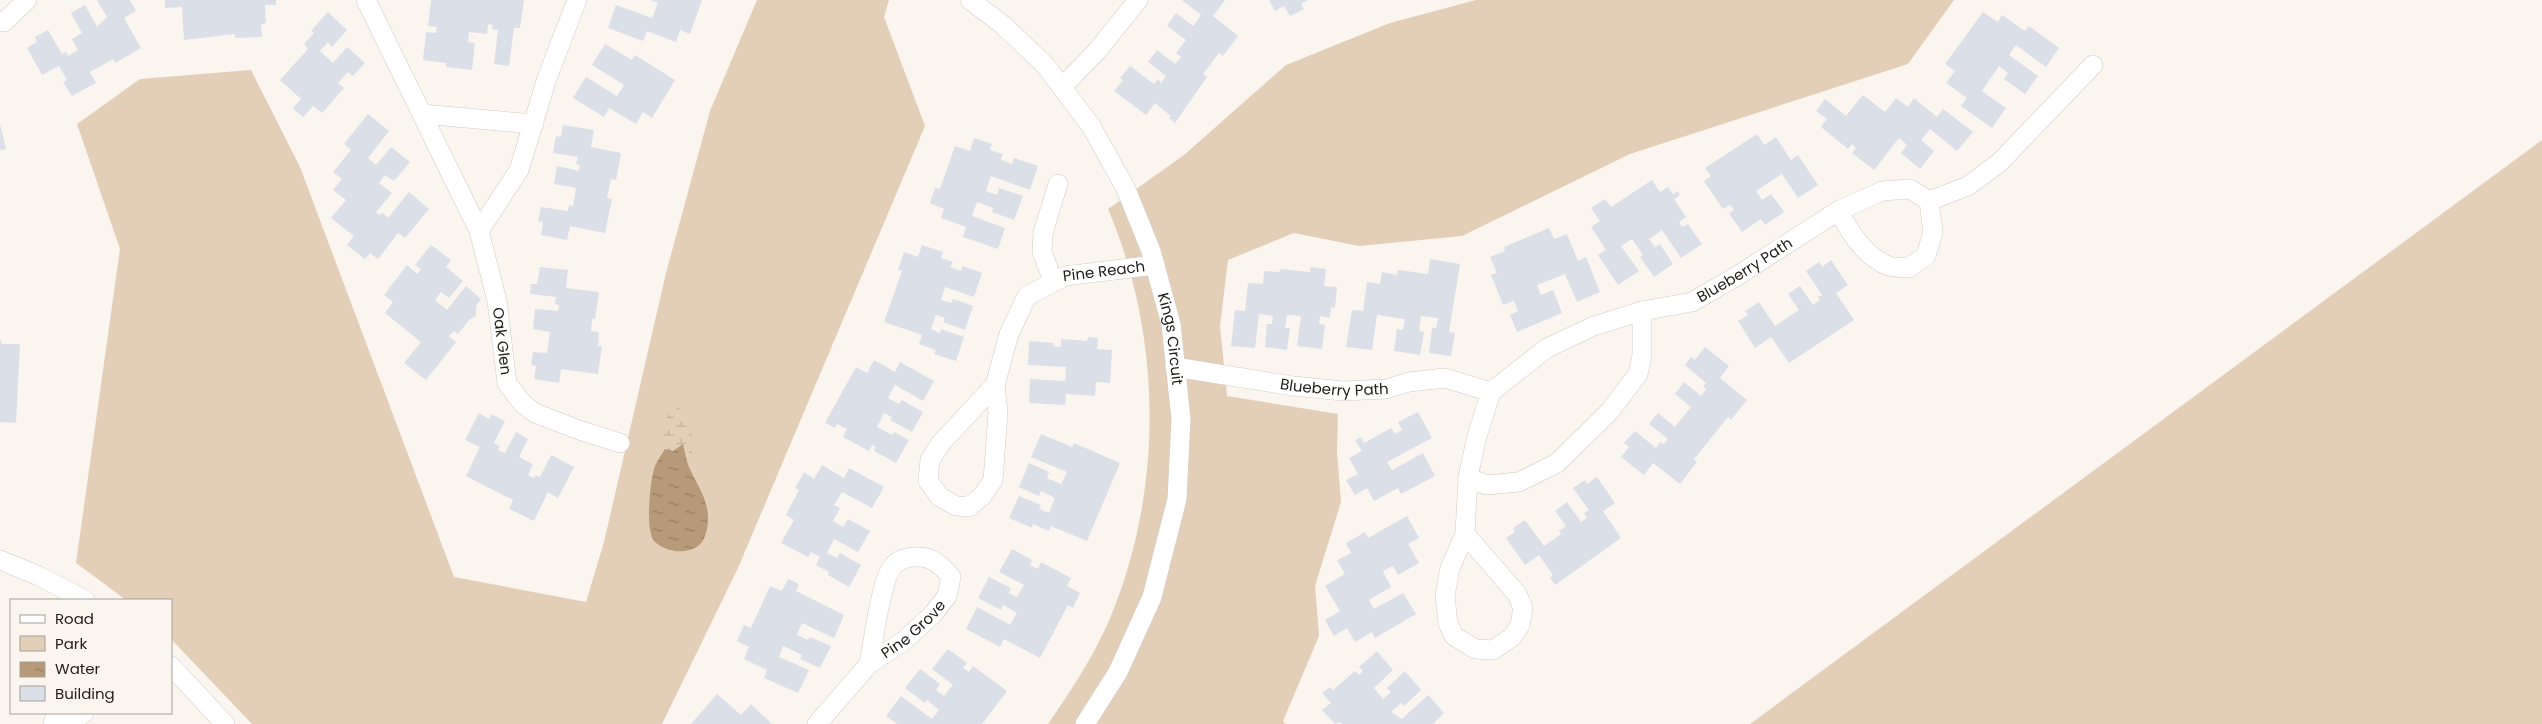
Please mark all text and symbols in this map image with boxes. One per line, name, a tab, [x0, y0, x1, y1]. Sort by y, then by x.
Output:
street label: Blueberry Path	[1693, 232, 1796, 307]
street label: Pine Reach	[1062, 255, 1146, 286]
street label: Kings Circuit	[1153, 290, 1188, 386]
street label: Oak Glen	[488, 306, 517, 376]
street label: Blueberry Path	[1279, 373, 1389, 401]
street label: Pine Grove	[877, 595, 950, 663]
legend	[10, 599, 172, 714]
text: Road	[55, 608, 94, 629]
text: Park	[55, 633, 87, 654]
text: Water	[55, 658, 101, 679]
text: Building	[55, 683, 115, 704]

